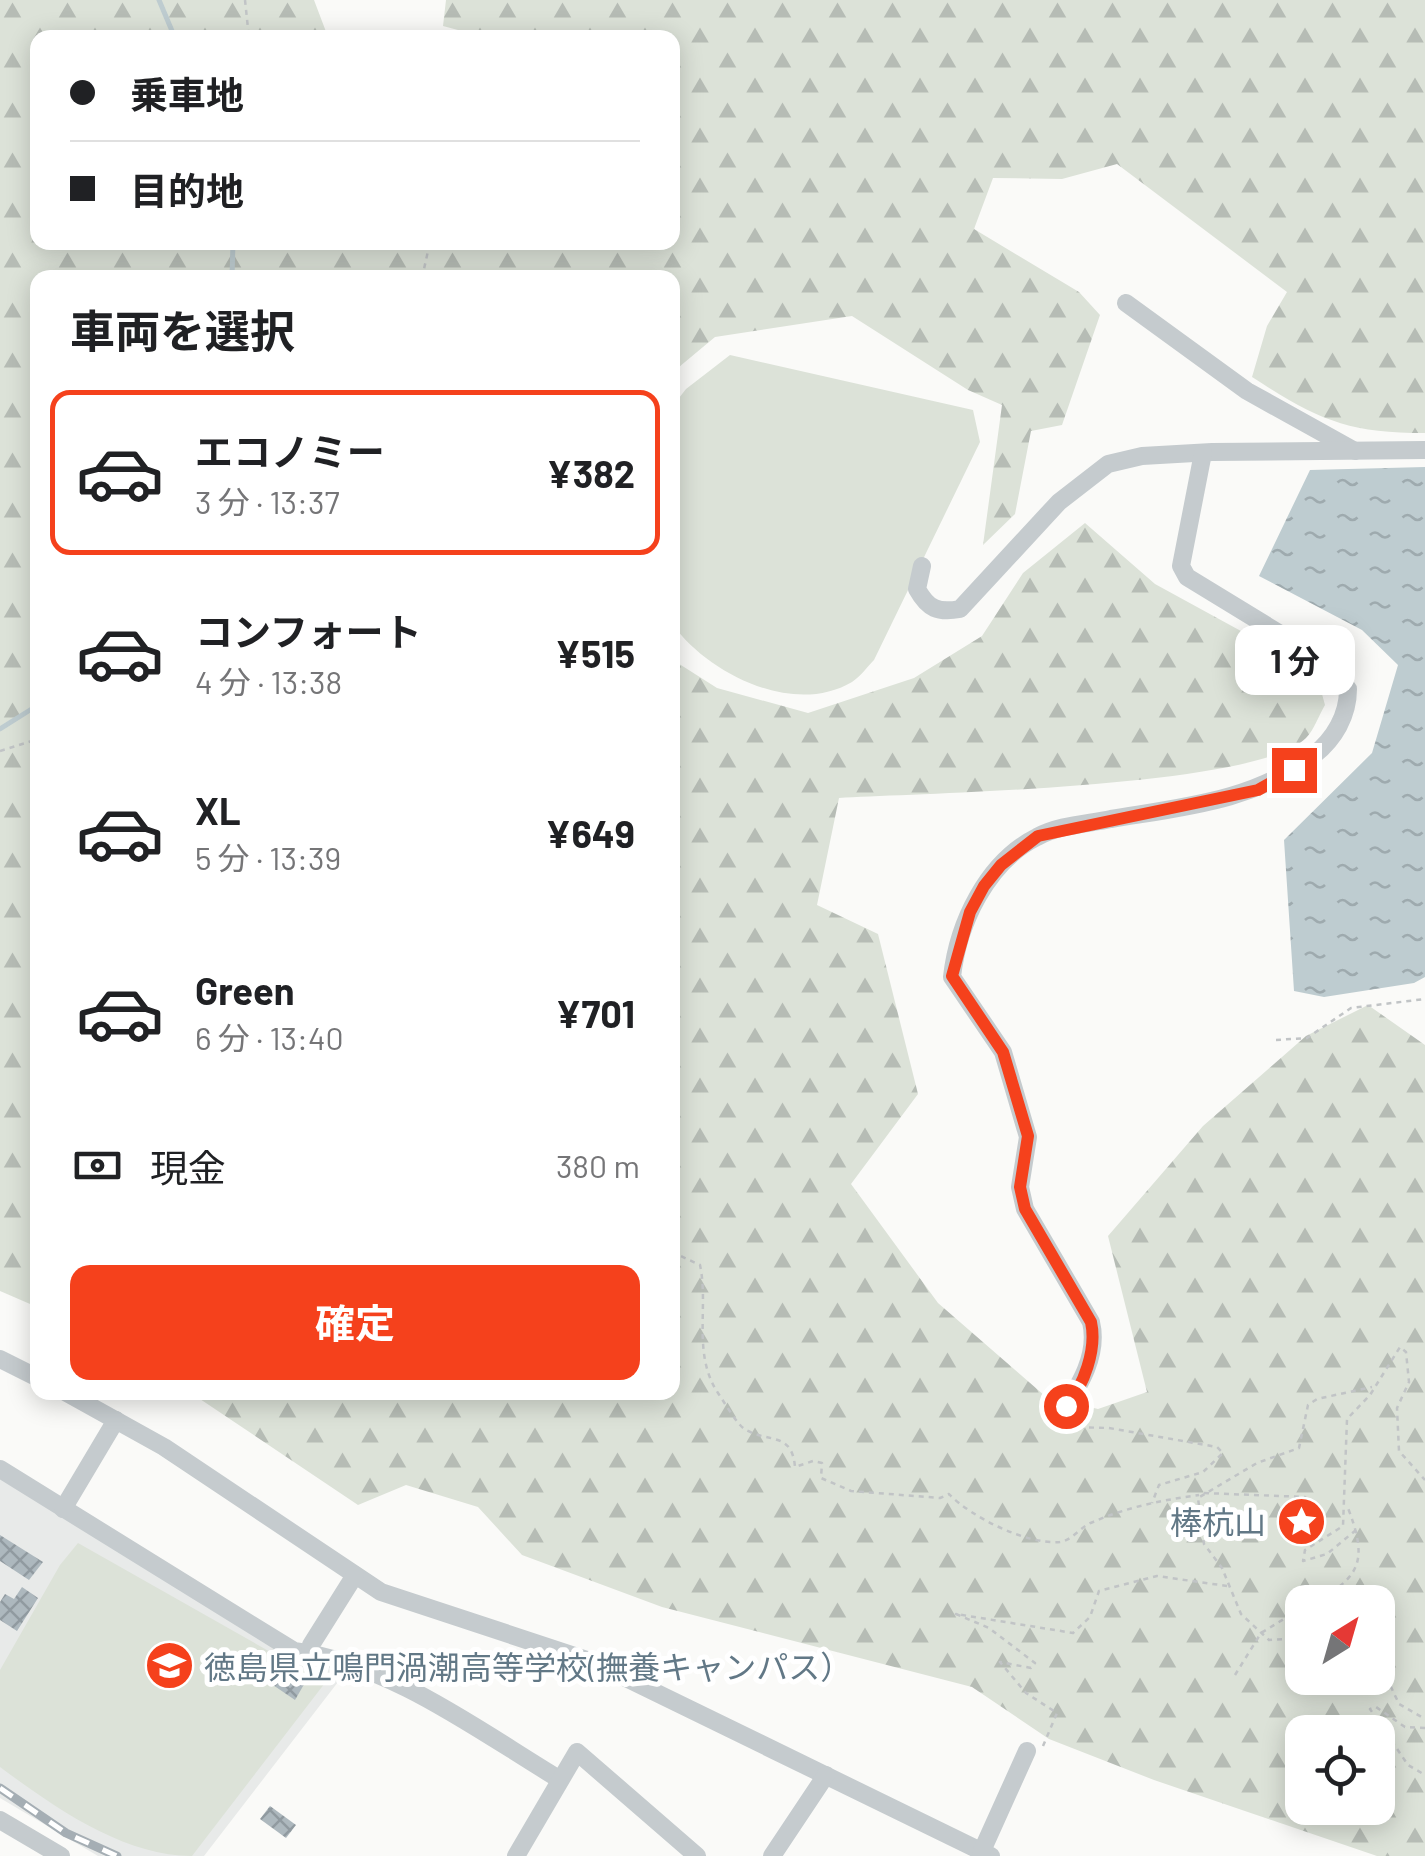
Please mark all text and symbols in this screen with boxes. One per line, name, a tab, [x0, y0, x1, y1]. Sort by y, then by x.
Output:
text: 乗車地	[130, 71, 244, 117]
text: 目的地	[130, 167, 244, 213]
text: 車両を選択	[70, 303, 295, 357]
icon: car	[75, 428, 165, 518]
text: エコノミー	[195, 428, 385, 474]
text: ¥382	[547, 450, 635, 496]
text: 3 分 · 13:37	[195, 482, 340, 520]
icon: car	[75, 608, 165, 698]
text: コンフォート	[195, 608, 422, 654]
callout: 1 分	[1234, 625, 1354, 695]
text: ¥515	[555, 630, 635, 676]
text: 1 分	[1270, 641, 1320, 679]
text: 4 分 · 13:38	[195, 662, 342, 700]
route end	[1272, 748, 1317, 793]
text: XL	[195, 787, 241, 833]
icon: car	[75, 788, 165, 878]
text: ¥649	[545, 810, 635, 856]
text: 5 分 · 13:39	[195, 838, 341, 876]
text: Green	[195, 967, 295, 1013]
icon: car	[75, 968, 165, 1058]
text: ¥701	[555, 990, 635, 1036]
text: 6 分 · 13:40	[195, 1018, 344, 1056]
icon: cash	[70, 1138, 125, 1193]
text: 現金	[150, 1144, 226, 1190]
text: 380 m	[556, 1146, 640, 1184]
button: 確定	[70, 1265, 640, 1380]
route start	[1044, 1384, 1089, 1429]
place icon: 棒杭山	[1275, 1495, 1327, 1547]
place label: 棒杭山	[1170, 1502, 1266, 1540]
north arrow	[1285, 1585, 1395, 1695]
map controls	[1285, 1585, 1395, 1825]
school or university icon: 徳島県立鳴門渦潮高等学校(撫養キャンパス）	[143, 1640, 195, 1692]
place label: 徳島県立鳴門渦潮高等学校(撫養キャンパス）	[204, 1647, 852, 1685]
button: locate	[1285, 1715, 1395, 1825]

